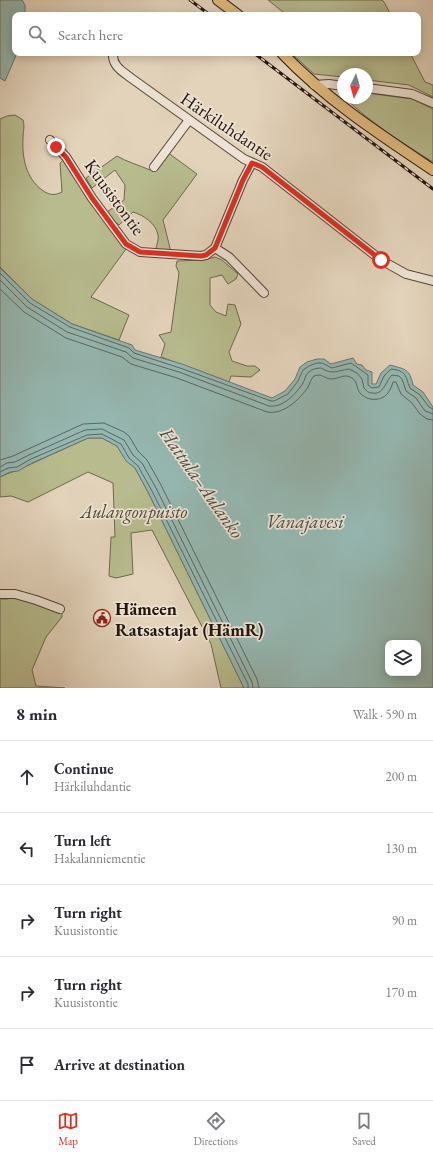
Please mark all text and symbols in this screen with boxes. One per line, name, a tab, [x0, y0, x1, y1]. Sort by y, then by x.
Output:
search box	[12, 12, 421, 56]
icon: search	[26, 23, 48, 45]
text: Search here	[58, 25, 123, 44]
north arrow	[337, 68, 373, 104]
street label: Härkiluhdantie	[176, 87, 278, 165]
route end	[47, 138, 65, 156]
street label: Kuusistontie	[80, 154, 150, 240]
route start	[372, 251, 390, 269]
water label: Hattula–Aulanko	[154, 422, 250, 543]
park label: Aulangonpuisto	[79, 500, 188, 524]
water label: Vanajavesi	[266, 509, 345, 534]
place label: Hämeen Ratsastajat (HämR)	[115, 597, 263, 641]
public building icon: Hämeen Ratsastajat (HämR)	[92, 608, 112, 628]
map controls	[385, 640, 421, 676]
button: layers	[385, 640, 421, 676]
text: 8 min	[16, 703, 57, 725]
text: Walk · 590 m	[353, 706, 417, 723]
text: Continue	[54, 759, 114, 778]
icon: ahead	[16, 766, 38, 788]
text: 200 m	[386, 768, 417, 785]
text: Härkiluhdantie	[54, 778, 131, 795]
text: Turn left	[54, 831, 111, 850]
icon: left	[16, 838, 38, 860]
text: 130 m	[386, 840, 417, 857]
text: Hakalanniementie	[54, 850, 146, 867]
text: Turn right	[54, 903, 122, 922]
icon: right	[16, 910, 38, 932]
text: 90 m	[392, 912, 417, 929]
text: Kuusistontie	[54, 922, 118, 939]
text: Turn right	[54, 975, 122, 994]
icon: right	[16, 982, 38, 1004]
text: 170 m	[386, 984, 417, 1001]
text: Kuusistontie	[54, 994, 118, 1011]
icon: arrive	[16, 1054, 38, 1076]
text: Arrive at destination	[54, 1055, 185, 1074]
tab: Map	[57, 1110, 79, 1148]
tab: Directions	[194, 1110, 238, 1148]
tab: Saved	[352, 1110, 376, 1148]

